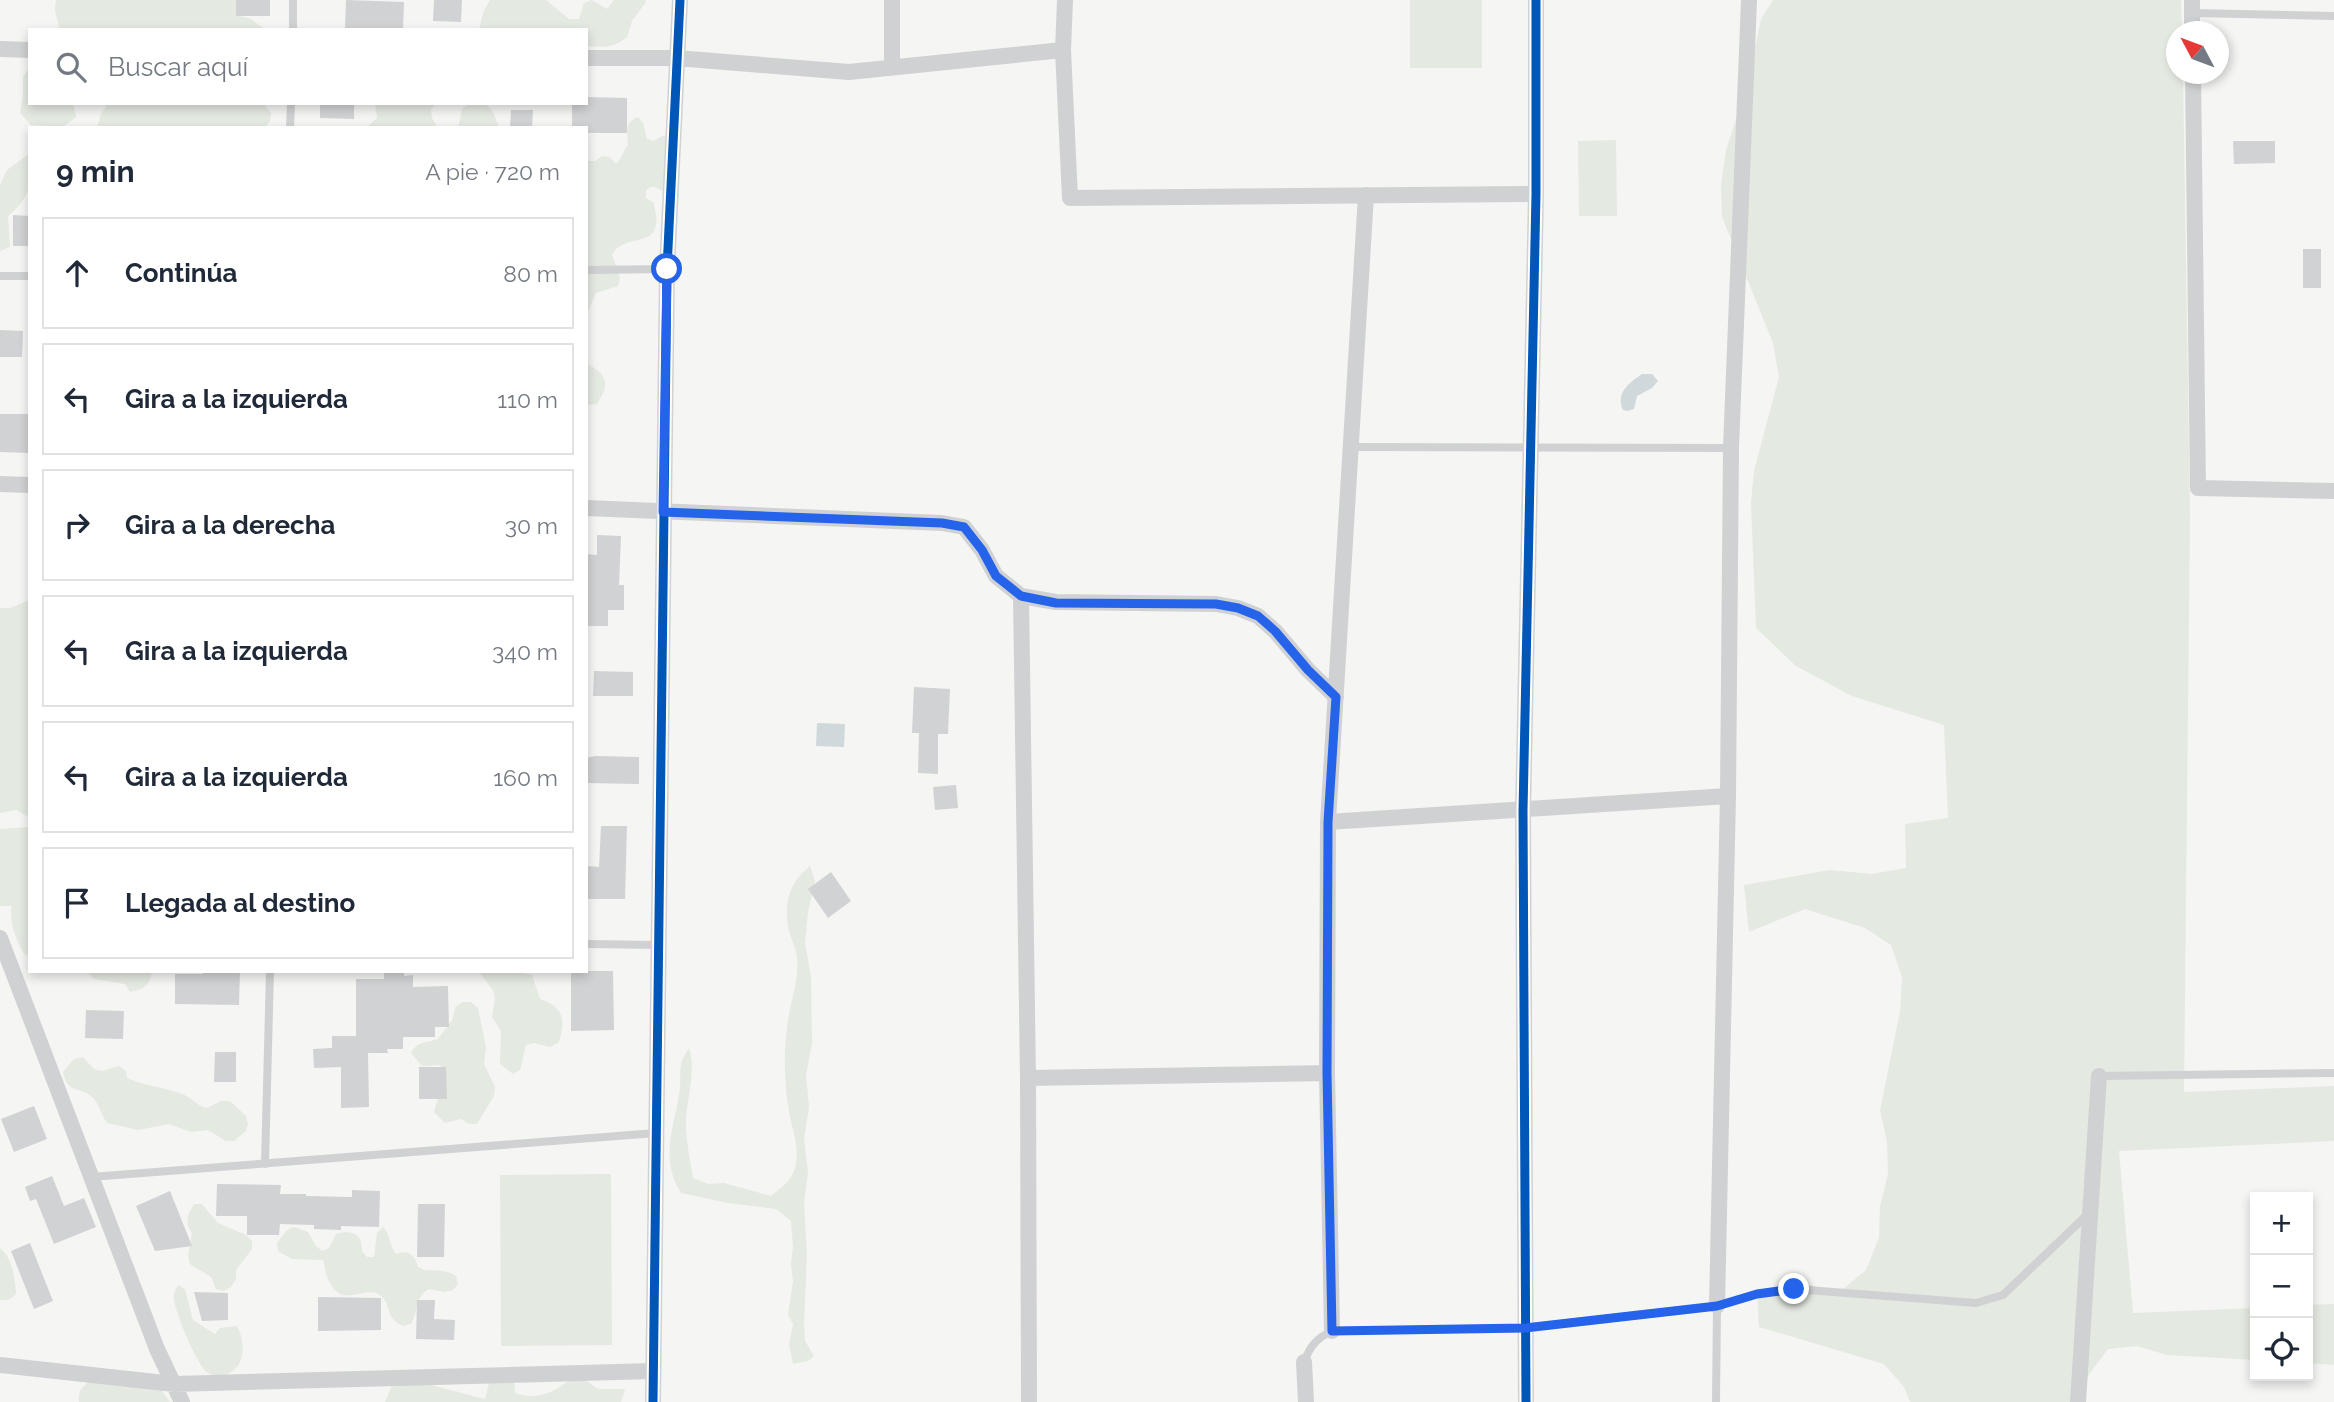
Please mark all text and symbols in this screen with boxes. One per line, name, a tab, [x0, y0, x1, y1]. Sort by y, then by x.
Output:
north arrow	[2166, 21, 2229, 84]
search box	[28, 28, 588, 105]
icon: search	[52, 48, 90, 86]
text: Buscar aquí	[108, 52, 248, 82]
text: 9 min	[56, 154, 135, 189]
text: A pie · 720 m	[425, 158, 560, 185]
route start	[651, 253, 682, 284]
icon: ahead	[58, 254, 96, 292]
text: Continúa	[125, 258, 237, 288]
text: 80 m	[503, 260, 558, 287]
icon: left	[58, 380, 96, 418]
text: Gira a la izquierda	[125, 384, 348, 414]
text: 110 m	[497, 386, 558, 413]
icon: right	[58, 506, 96, 544]
text: Gira a la derecha	[125, 510, 335, 540]
text: 30 m	[505, 512, 558, 539]
icon: left	[58, 632, 96, 670]
text: Gira a la izquierda	[125, 636, 348, 666]
text: 340 m	[492, 638, 558, 665]
icon: left	[58, 758, 96, 796]
text: Gira a la izquierda	[125, 762, 348, 792]
text: 160 m	[493, 764, 558, 791]
icon: arrive	[58, 884, 96, 922]
text: Llegada al destino	[125, 888, 355, 918]
map controls	[2250, 1192, 2313, 1381]
button: +	[2250, 1192, 2313, 1255]
button: −	[2250, 1255, 2313, 1318]
route end	[1778, 1273, 1809, 1304]
button: locate	[2250, 1318, 2313, 1381]

